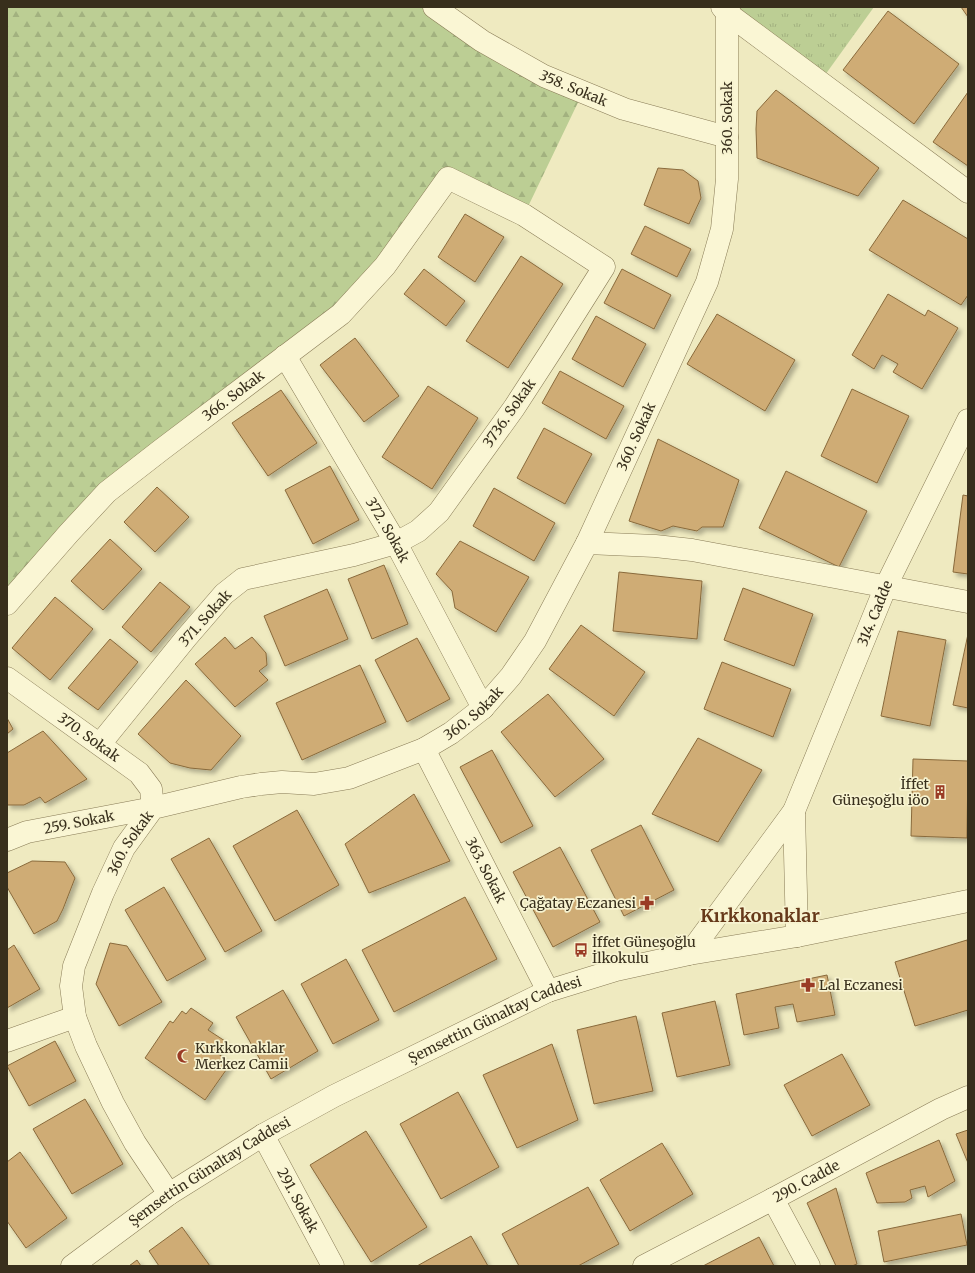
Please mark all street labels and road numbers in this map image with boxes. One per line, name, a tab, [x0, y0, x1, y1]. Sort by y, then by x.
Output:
street label: 358. Sokak	[536, 66, 610, 110]
street label: 360. Sokak	[718, 81, 736, 155]
street label: 366. Sokak	[199, 366, 268, 425]
street label: 3736. Sokak	[479, 375, 539, 451]
street label: 360. Sokak	[612, 399, 660, 474]
street label: 372. Sokak	[362, 494, 414, 566]
street label: 314. Cadde	[853, 577, 896, 649]
street label: 371. Sokak	[175, 586, 235, 650]
street label: 360. Sokak	[440, 683, 507, 744]
street label: 370. Sokak	[54, 709, 124, 765]
street label: 259. Sokak	[42, 806, 116, 838]
street label: 360. Sokak	[103, 807, 157, 878]
street label: 363. Sokak	[462, 834, 510, 906]
street label: Şemsettin Günaltay Caddesi	[405, 972, 584, 1067]
street label: Şemsettin Günaltay Caddesi	[125, 1113, 294, 1230]
street label: 290. Cadde	[770, 1156, 843, 1206]
street label: 291. Sokak	[273, 1165, 323, 1236]

